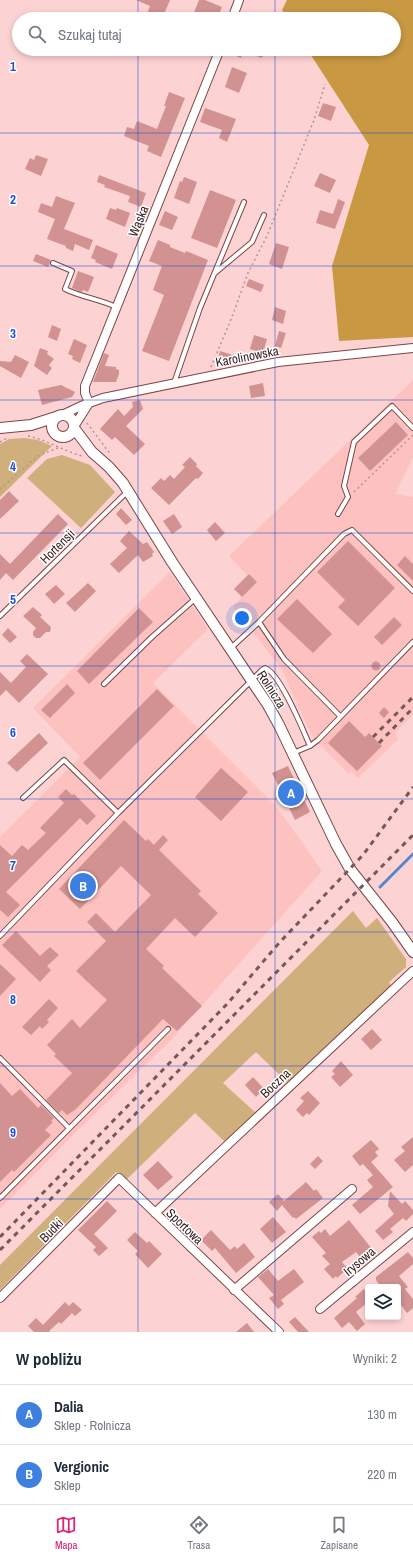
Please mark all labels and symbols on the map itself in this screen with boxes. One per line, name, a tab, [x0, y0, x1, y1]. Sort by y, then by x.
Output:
text: 1	[10, 58, 16, 75]
text: 2	[10, 191, 16, 208]
street label: Wąska	[125, 203, 152, 239]
text: 3	[10, 325, 16, 342]
street label: Karolinowska	[214, 342, 280, 371]
text: 4	[10, 458, 16, 475]
street label: Hortensji	[36, 525, 78, 567]
text: 5	[10, 591, 16, 608]
your location	[232, 608, 252, 628]
street label: Rolnicza	[253, 667, 290, 711]
text: 6	[10, 724, 16, 741]
pin: A	[278, 778, 304, 808]
text: 7	[10, 857, 16, 874]
pin: B	[70, 871, 96, 901]
text: 8	[10, 991, 16, 1008]
street label: Boczna	[257, 1065, 294, 1102]
text: 9	[10, 1124, 16, 1141]
street label: Sportowa	[163, 1205, 207, 1248]
street label: Budki	[36, 1215, 67, 1246]
street label: Irysowa	[340, 1243, 379, 1280]

